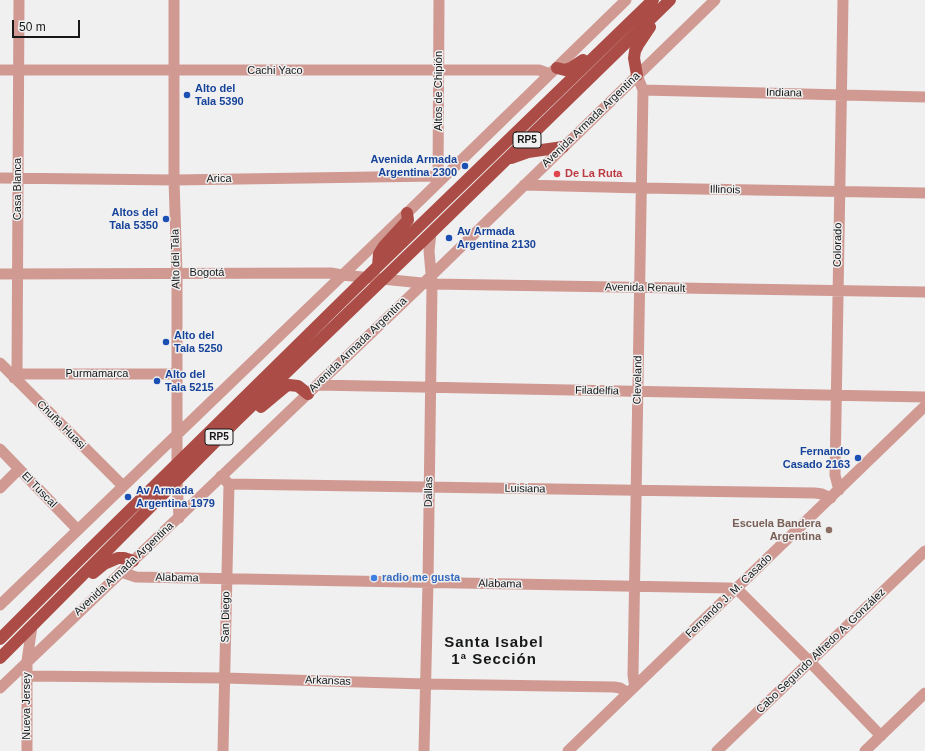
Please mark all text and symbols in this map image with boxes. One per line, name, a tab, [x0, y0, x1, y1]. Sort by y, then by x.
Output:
scale bar	[14, 12, 82, 38]
text: 50 m	[19, 20, 46, 34]
street label: Altos de Chipión	[432, 51, 446, 131]
street label: Cachi Yaco	[247, 64, 303, 78]
street label: Avenida Armada Argentina	[539, 70, 643, 170]
place label: Alto del Tala 5390	[195, 82, 244, 108]
street label: Indiana	[766, 86, 802, 100]
marker: Alto del Tala 5390	[182, 90, 192, 100]
road number: RP5	[513, 132, 541, 148]
place label: Avenida Armada Argentina 2300	[371, 153, 457, 179]
street label: Casa Blanca	[11, 158, 25, 220]
marker: Avenida Armada Argentina 2300	[460, 161, 470, 171]
place label: De La Ruta	[565, 167, 622, 181]
marker: De La Ruta	[552, 169, 562, 179]
street label: Arica	[206, 172, 232, 186]
street label: Illinois	[710, 183, 740, 197]
place label: Altos del Tala 5350	[109, 206, 158, 232]
marker: Altos del Tala 5350	[161, 214, 171, 224]
street label: Colorado	[831, 223, 845, 267]
place label: Av Armada Argentina 2130	[457, 225, 536, 251]
street label: Alto del Tala	[169, 229, 183, 289]
marker: Av Armada Argentina 2130	[444, 233, 454, 243]
street label: Bogotá	[190, 266, 224, 280]
street label: Avenida Renault	[605, 281, 685, 295]
street label: Avenida Armada Argentina	[306, 295, 410, 395]
place label: Alto del Tala 5250	[174, 329, 223, 355]
marker: Alto del Tala 5250	[161, 337, 171, 347]
street label: Cleveland	[631, 355, 645, 405]
street label: Purmamarca	[66, 367, 128, 381]
place label: Alto del Tala 5215	[165, 368, 214, 394]
marker: Alto del Tala 5215	[152, 376, 162, 386]
street label: Filadelfia	[575, 384, 619, 398]
street label: Chuña Huasi	[34, 398, 88, 452]
road number: RP5	[205, 429, 233, 445]
place label: Fernando Casado 2163	[783, 445, 850, 471]
marker: Fernando Casado 2163	[853, 453, 863, 463]
street label: El Tuscal	[19, 469, 59, 511]
street label: Dallas	[422, 477, 436, 507]
street label: Luisiana	[504, 482, 546, 496]
place label: Av Armada Argentina 1979	[136, 484, 215, 510]
marker: Av Armada Argentina 1979	[123, 492, 133, 502]
place label: Escuela Bandera Argentina	[732, 517, 821, 543]
street label: Avenida Armada Argentina	[71, 519, 177, 619]
marker: Escuela Bandera Argentina	[824, 525, 834, 535]
street label: Fernando J. M. Casado	[683, 551, 775, 641]
street label: Alabama	[155, 571, 199, 585]
place label: radio me gusta	[382, 571, 460, 585]
marker: radio me gusta	[369, 573, 379, 583]
street label: Alabama	[478, 577, 522, 591]
street label: Cabo Segundo Alfredo A. González	[754, 586, 888, 716]
street label: San Diego	[219, 591, 233, 643]
district label: Santa Isabel 1ª Sección	[444, 634, 544, 669]
street label: Nueva Jersey	[20, 672, 34, 740]
street label: Arkansas	[305, 674, 351, 688]

